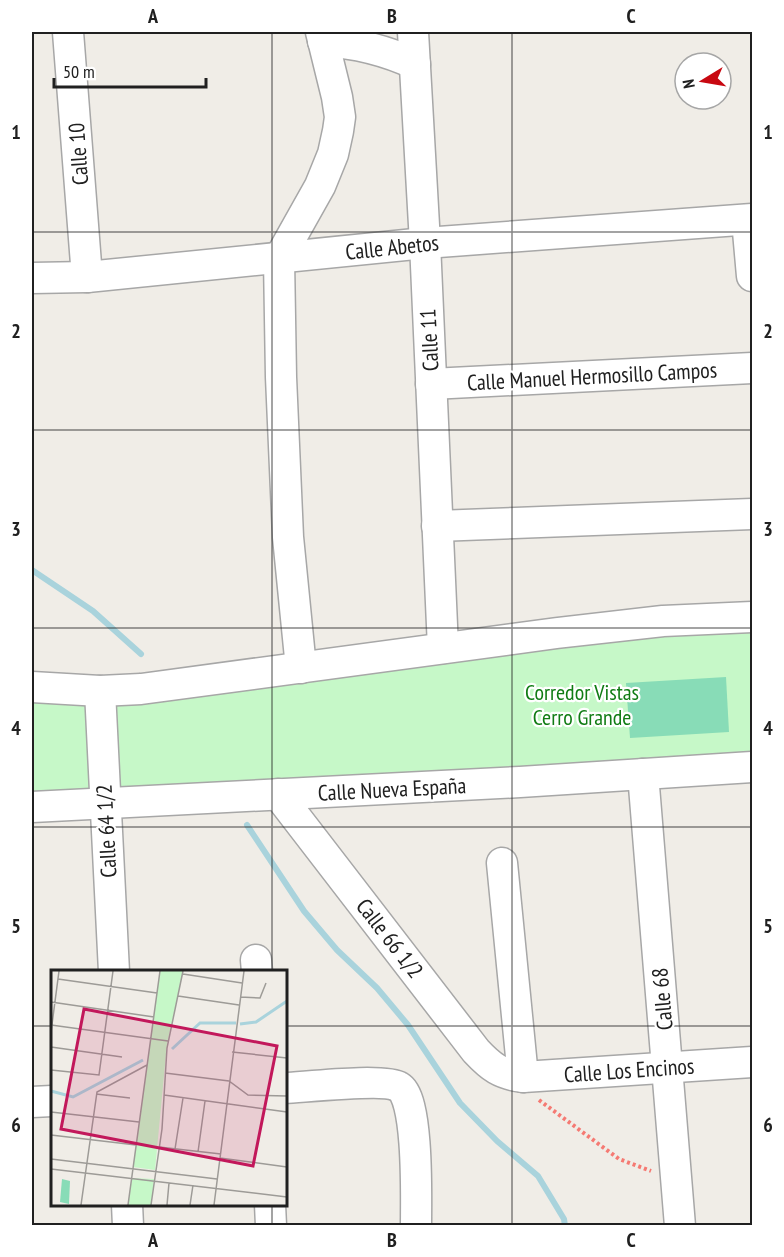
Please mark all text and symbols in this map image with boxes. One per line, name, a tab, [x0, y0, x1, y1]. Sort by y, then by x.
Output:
text: A	[147, 3, 159, 29]
text: B	[387, 3, 397, 29]
text: C	[626, 3, 636, 29]
scale bar	[54, 51, 206, 89]
north arrow	[673, 51, 733, 111]
text: 50 m	[63, 60, 95, 83]
text: N	[678, 78, 699, 90]
text: 1	[11, 119, 21, 145]
text: 1	[763, 119, 773, 145]
street label: Calle 10	[62, 122, 94, 186]
street label: Calle Abetos	[344, 228, 440, 266]
street label: Calle 11	[413, 308, 445, 372]
text: 2	[11, 318, 21, 344]
text: 2	[763, 318, 773, 344]
street label: Calle Manuel Hermosillo Campos	[466, 355, 718, 397]
text: 3	[11, 516, 21, 542]
text: 3	[763, 516, 773, 542]
park label: Corredor Vistas Cerro Grande	[525, 678, 639, 731]
text: 4	[11, 715, 21, 741]
text: 4	[763, 715, 773, 741]
street label: Calle Nueva España	[317, 771, 467, 807]
street label: Calle 64 1/2	[90, 784, 122, 878]
street label: Calle 66 1/2	[350, 893, 430, 983]
text: 5	[11, 913, 21, 939]
text: 5	[763, 913, 773, 939]
street label: Calle 68	[645, 967, 679, 1031]
inset map	[51, 970, 286, 1206]
street label: Calle Los Encinos	[563, 1051, 695, 1089]
text: 6	[11, 1112, 21, 1138]
text: 6	[763, 1112, 773, 1138]
text: A	[147, 1227, 159, 1253]
text: B	[387, 1227, 397, 1253]
text: C	[626, 1227, 636, 1253]

